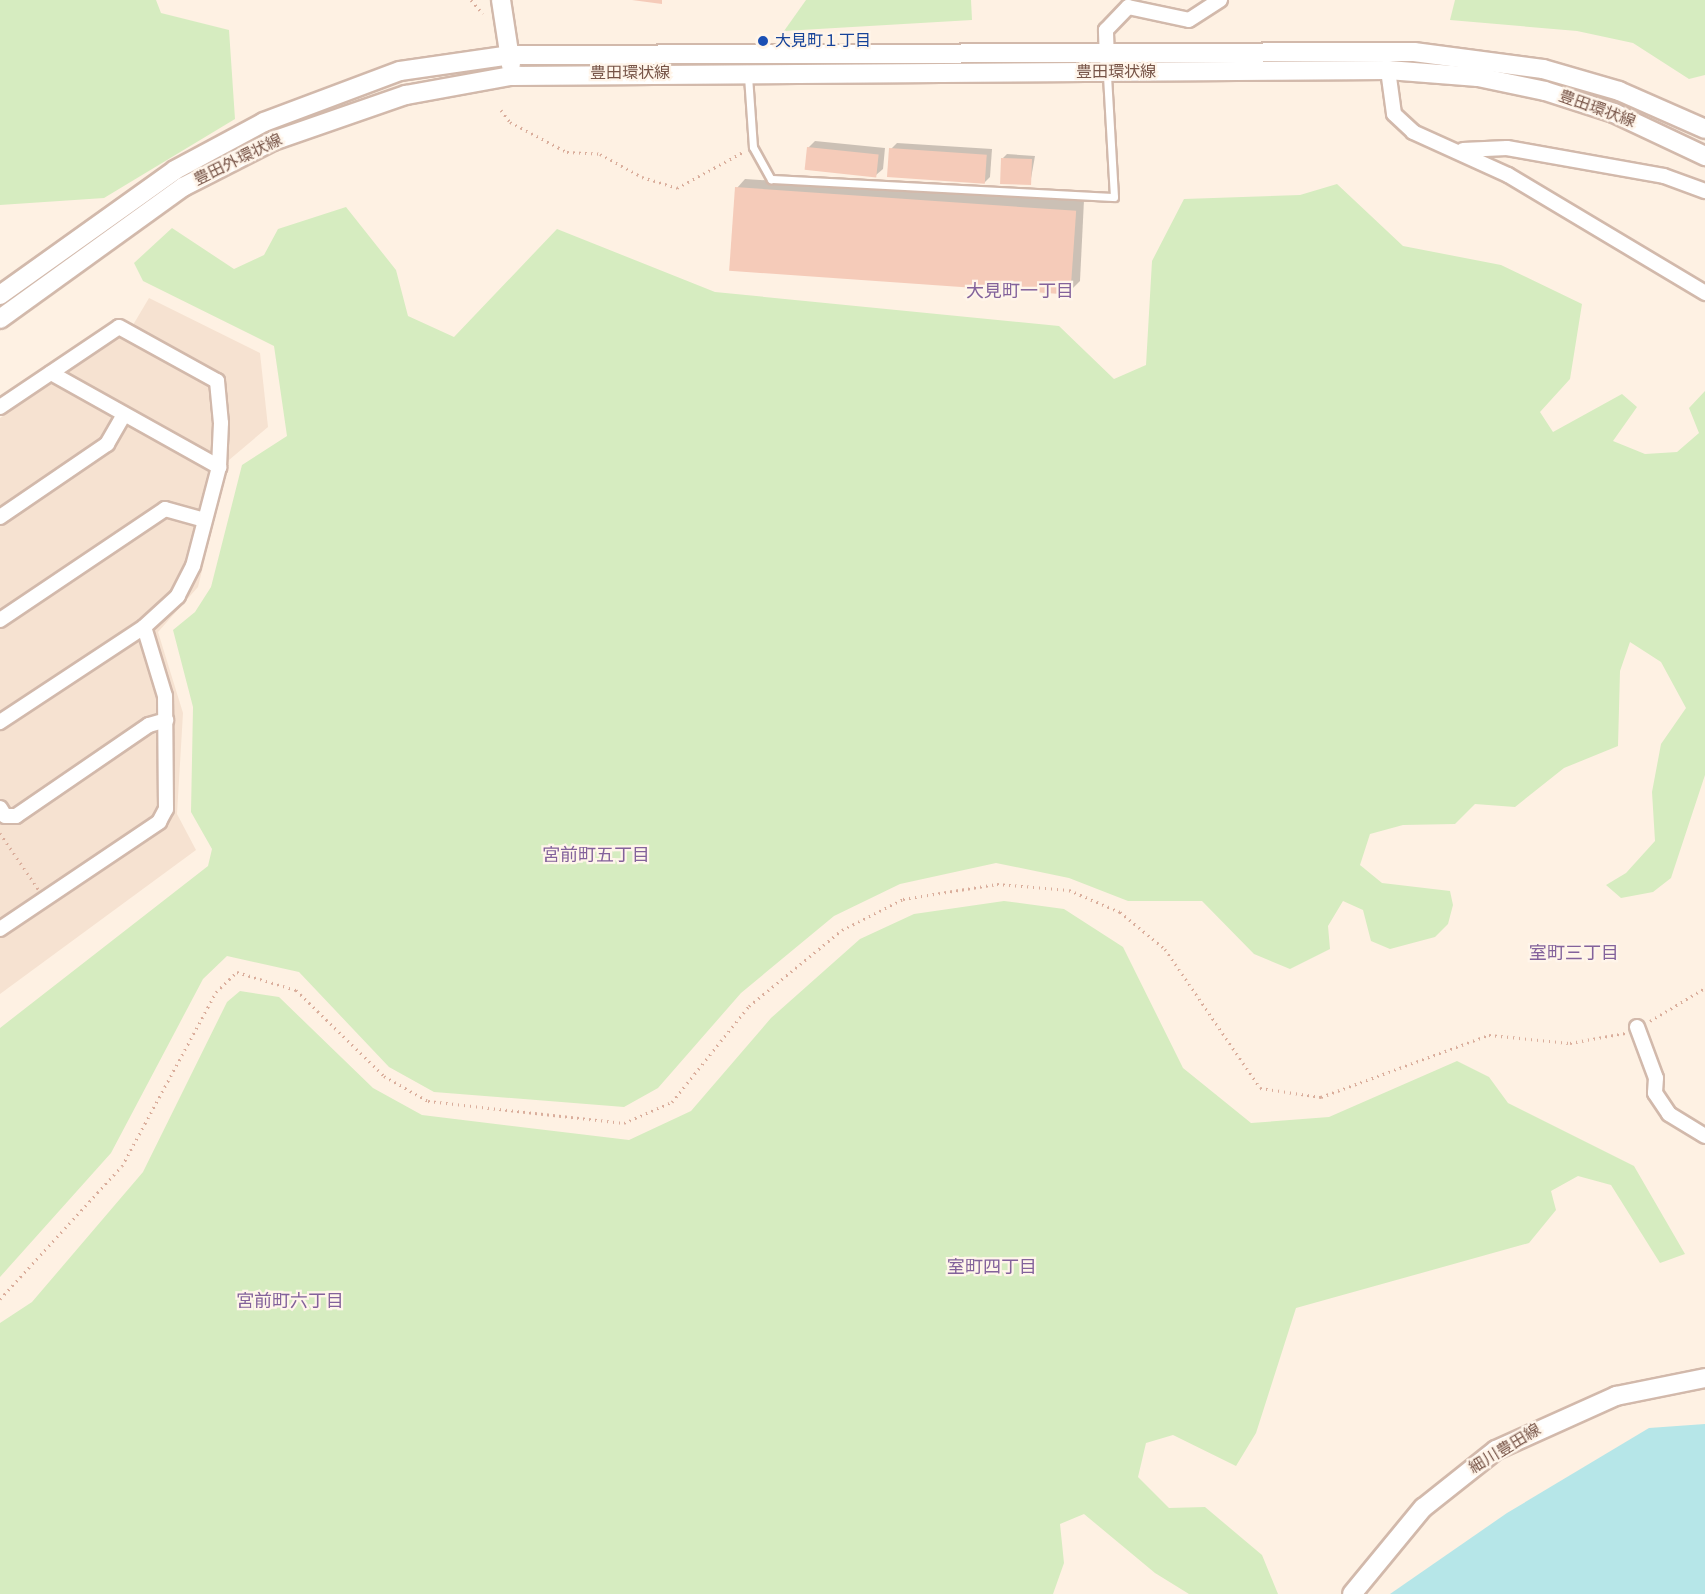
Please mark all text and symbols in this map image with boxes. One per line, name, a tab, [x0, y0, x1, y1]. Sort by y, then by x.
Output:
place label: 大見町１丁目	[775, 31, 871, 51]
marker: 大見町１丁目	[756, 34, 770, 48]
street label: 豊田環状線	[1076, 62, 1156, 82]
street label: 豊田環状線	[590, 63, 670, 83]
street label: 豊田環状線	[1556, 86, 1638, 132]
street label: 豊田外環状線	[191, 130, 285, 190]
district label: 大見町一丁目	[966, 280, 1074, 302]
district label: 宮前町五丁目	[542, 844, 650, 866]
district label: 室町三丁目	[1529, 942, 1619, 964]
district label: 室町四丁目	[947, 1256, 1037, 1278]
district label: 宮前町六丁目	[236, 1290, 344, 1312]
street label: 細川豊田線	[1466, 1420, 1544, 1478]

